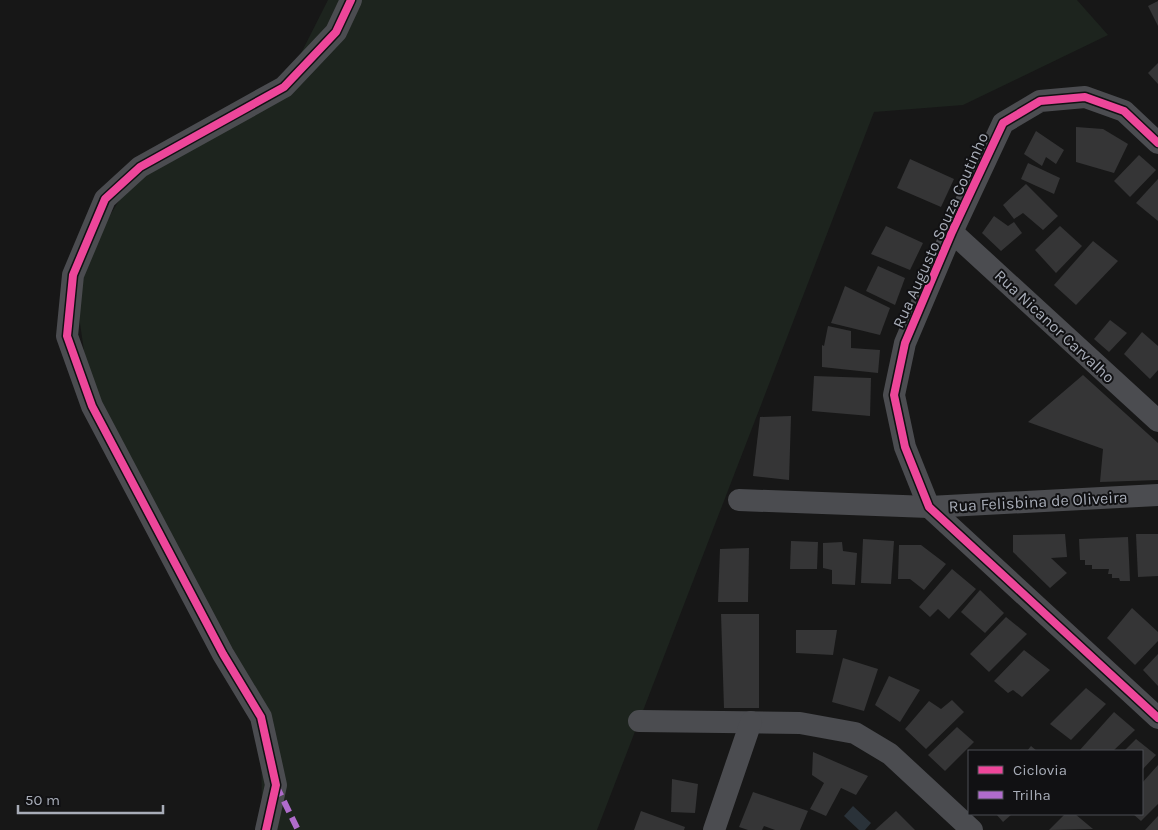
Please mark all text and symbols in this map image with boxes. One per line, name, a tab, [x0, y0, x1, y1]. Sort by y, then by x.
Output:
street label: Rua Augusto Souza Coutinho	[889, 129, 992, 331]
street label: Rua Nicanor Carvalho	[991, 266, 1119, 387]
street label: Rua Felisbina de Oliveira	[948, 487, 1128, 516]
legend	[968, 750, 1143, 815]
text: Ciclovia	[1013, 761, 1067, 779]
scale bar	[18, 782, 162, 814]
text: Trilha	[1013, 786, 1051, 804]
text: 50 m	[25, 791, 60, 809]

